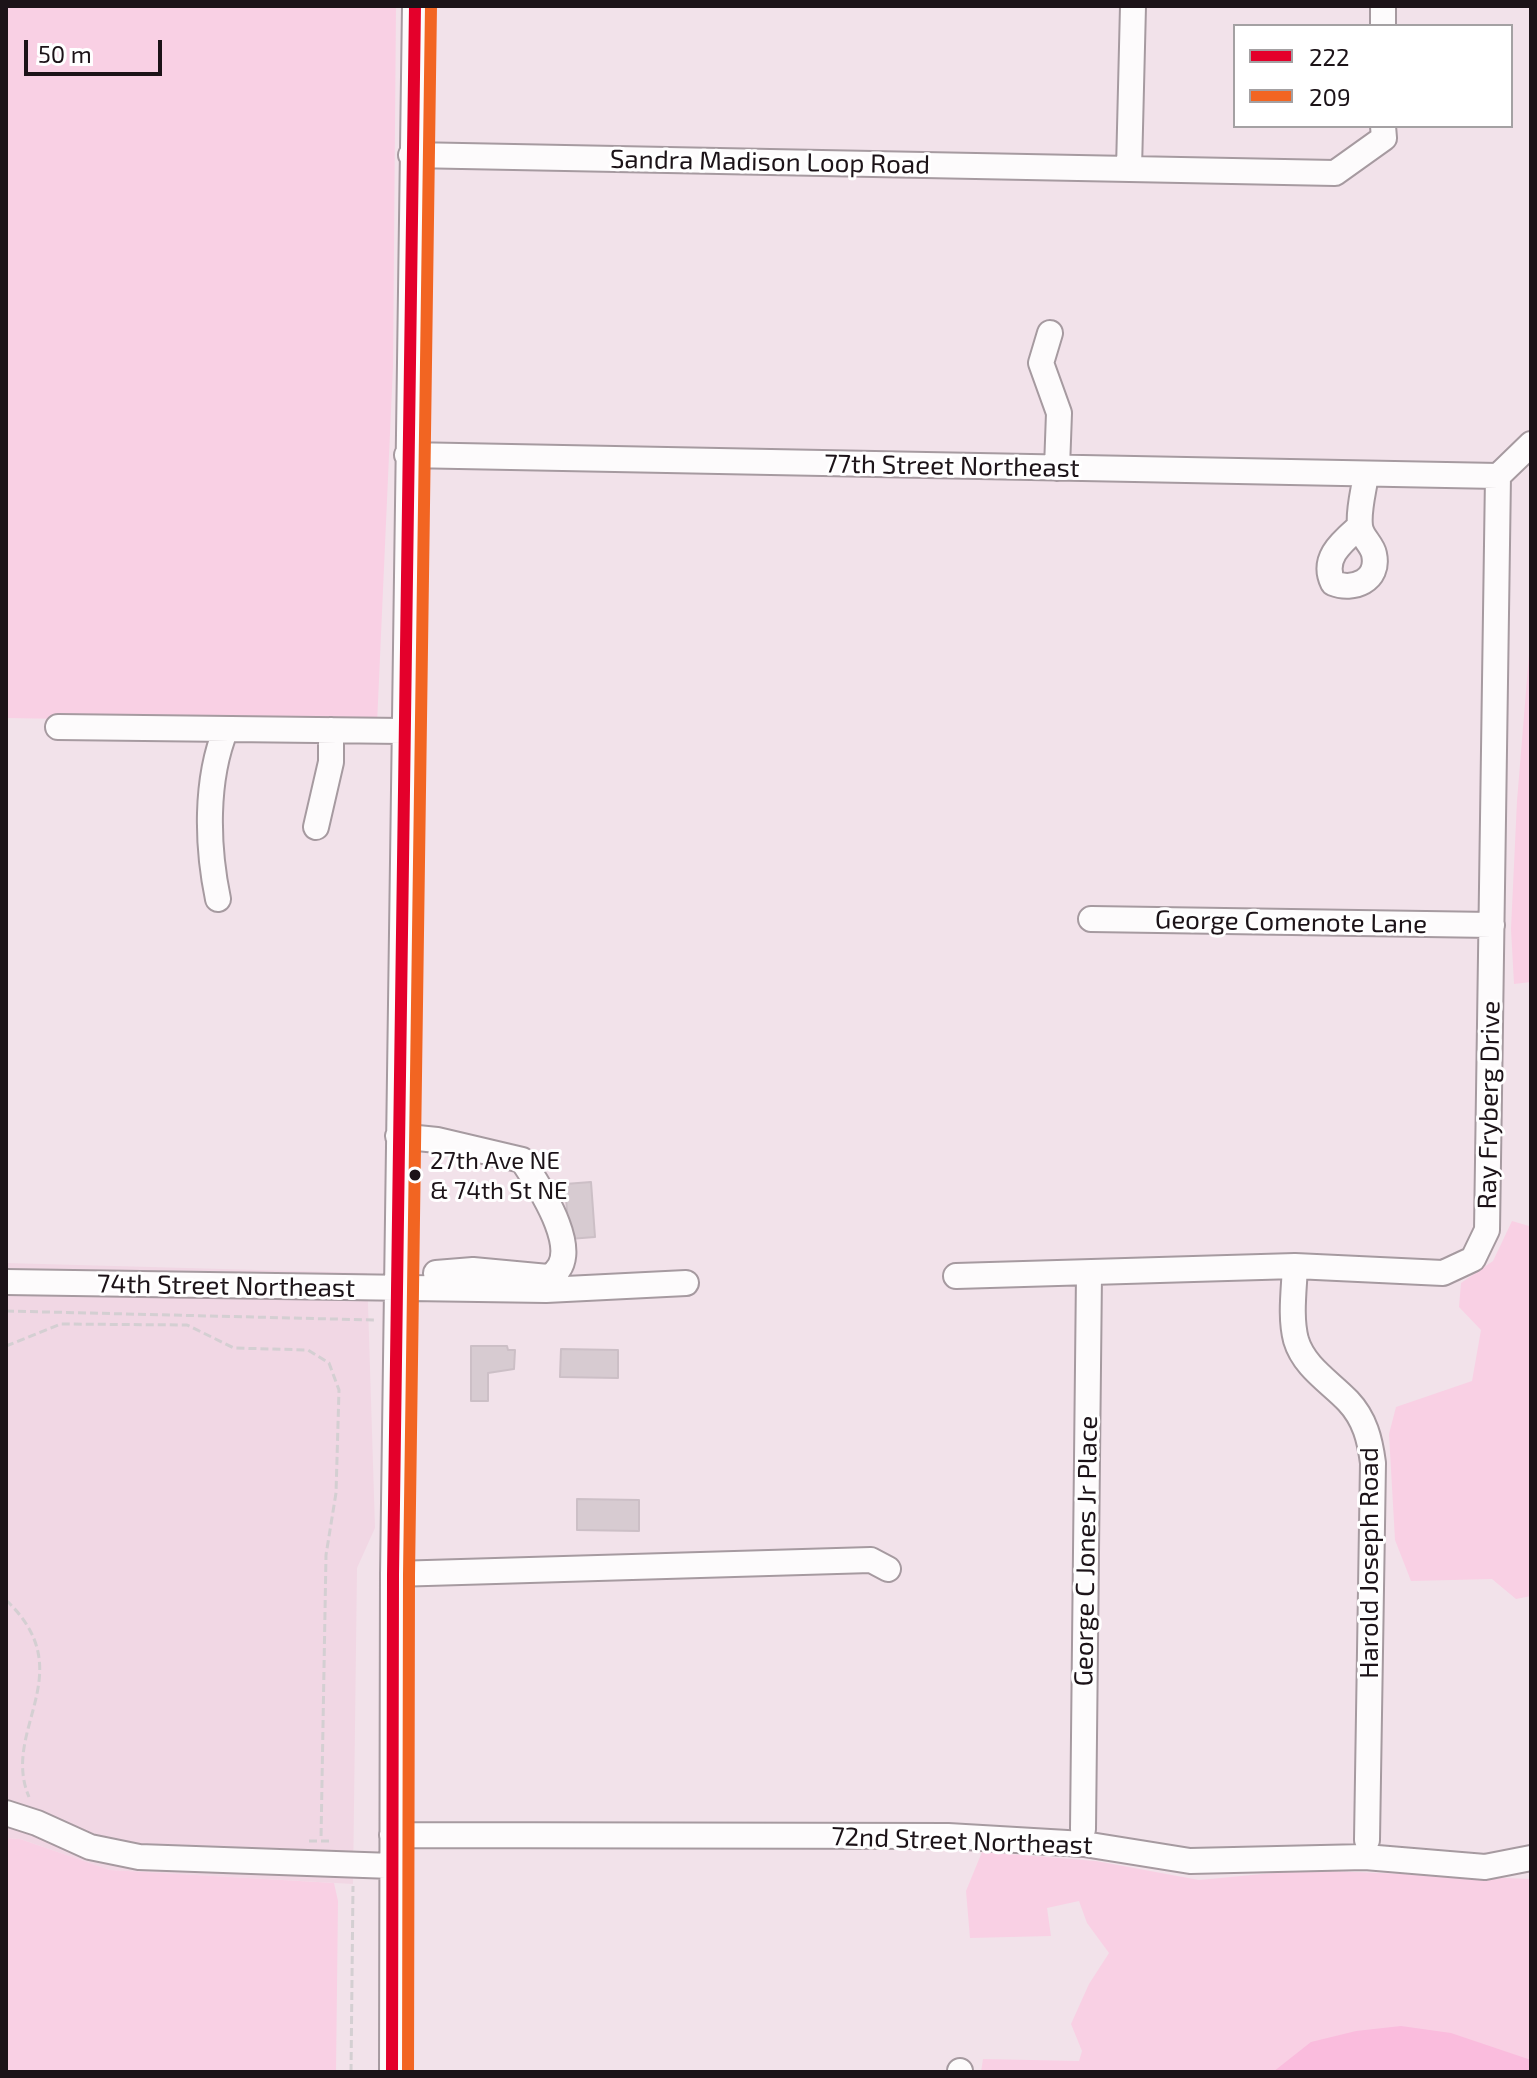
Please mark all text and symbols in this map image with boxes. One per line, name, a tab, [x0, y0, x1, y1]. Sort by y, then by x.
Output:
scale bar	[28, 24, 166, 74]
legend	[1233, 24, 1513, 128]
text: 50 m	[38, 39, 92, 68]
text: 222	[1309, 42, 1349, 71]
text: 209	[1309, 82, 1351, 111]
street label: Sandra Madison Loop Road	[610, 144, 930, 180]
street label: 77th Street Northeast	[824, 448, 1080, 484]
street label: George Comenote Lane	[1155, 904, 1427, 940]
street label: Ray Fryberg Drive	[1472, 1000, 1506, 1210]
place label: 27th Ave NE & 74th St NE	[430, 1147, 568, 1203]
marker: 27th Ave NE & 74th St NE	[407, 1167, 423, 1183]
street label: 74th Street Northeast	[97, 1268, 355, 1304]
street label: George C Jones Jr Place	[1068, 1415, 1104, 1687]
street label: Harold Joseph Road	[1353, 1447, 1385, 1679]
street label: 72nd Street Northeast	[831, 1821, 1093, 1861]

